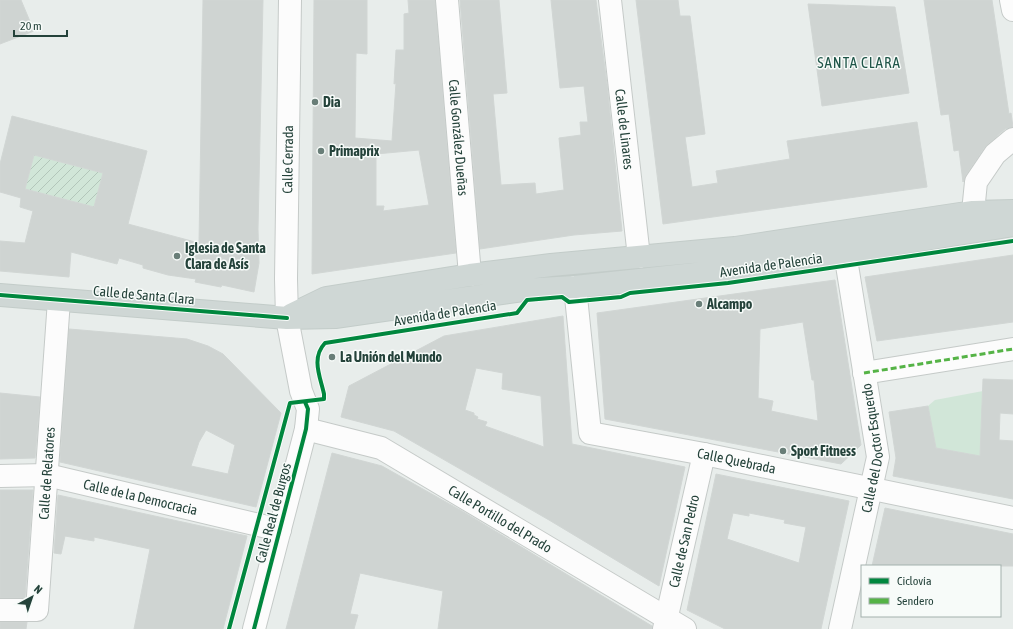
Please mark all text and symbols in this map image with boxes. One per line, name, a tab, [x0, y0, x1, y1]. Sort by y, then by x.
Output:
scale bar	[14, 12, 67, 38]
text: 20 m	[20, 19, 42, 33]
district label: SANTA CLARA	[817, 54, 901, 71]
street label: Calle González Dueñas	[446, 79, 471, 196]
street label: Calle de Linares	[612, 88, 637, 170]
place label: Dia	[323, 94, 341, 110]
marker: Dia	[310, 97, 320, 107]
street label: Calle Cerrada	[279, 125, 296, 194]
place label: Primaprix	[329, 143, 380, 159]
marker: Primaprix	[316, 146, 326, 156]
place label: Iglesia de Santa Clara de Asís	[185, 240, 266, 272]
street label: Avenida de Palencia	[719, 250, 823, 280]
marker: Iglesia de Santa Clara de Asís	[172, 251, 182, 261]
street label: Calle de Santa Clara	[93, 283, 195, 307]
place label: Alcampo	[706, 296, 753, 312]
street label: Avenida de Palencia	[393, 297, 497, 329]
marker: Alcampo	[694, 299, 704, 309]
place label: La Unión del Mundo	[340, 349, 443, 365]
marker: La Unión del Mundo	[327, 352, 337, 362]
street label: Calle del Doctor Esquerdo	[858, 382, 886, 514]
street label: Calle de Relatores	[35, 426, 58, 520]
place label: Sport Fitness	[791, 443, 856, 459]
street label: Calle Quebrada	[696, 445, 777, 477]
marker: Sport Fitness	[778, 446, 788, 456]
street label: Calle Real de Burgos	[252, 461, 294, 565]
street label: Calle de la Democracia	[82, 476, 199, 518]
street label: Calle Portillo del Prado	[445, 482, 555, 556]
street label: Calle de San Pedro	[666, 493, 702, 589]
legend	[861, 565, 1001, 617]
text: Ciclovía	[897, 574, 931, 588]
north arrow	[12, 577, 52, 617]
text: N	[32, 583, 45, 596]
text: Sendero	[897, 594, 934, 608]

